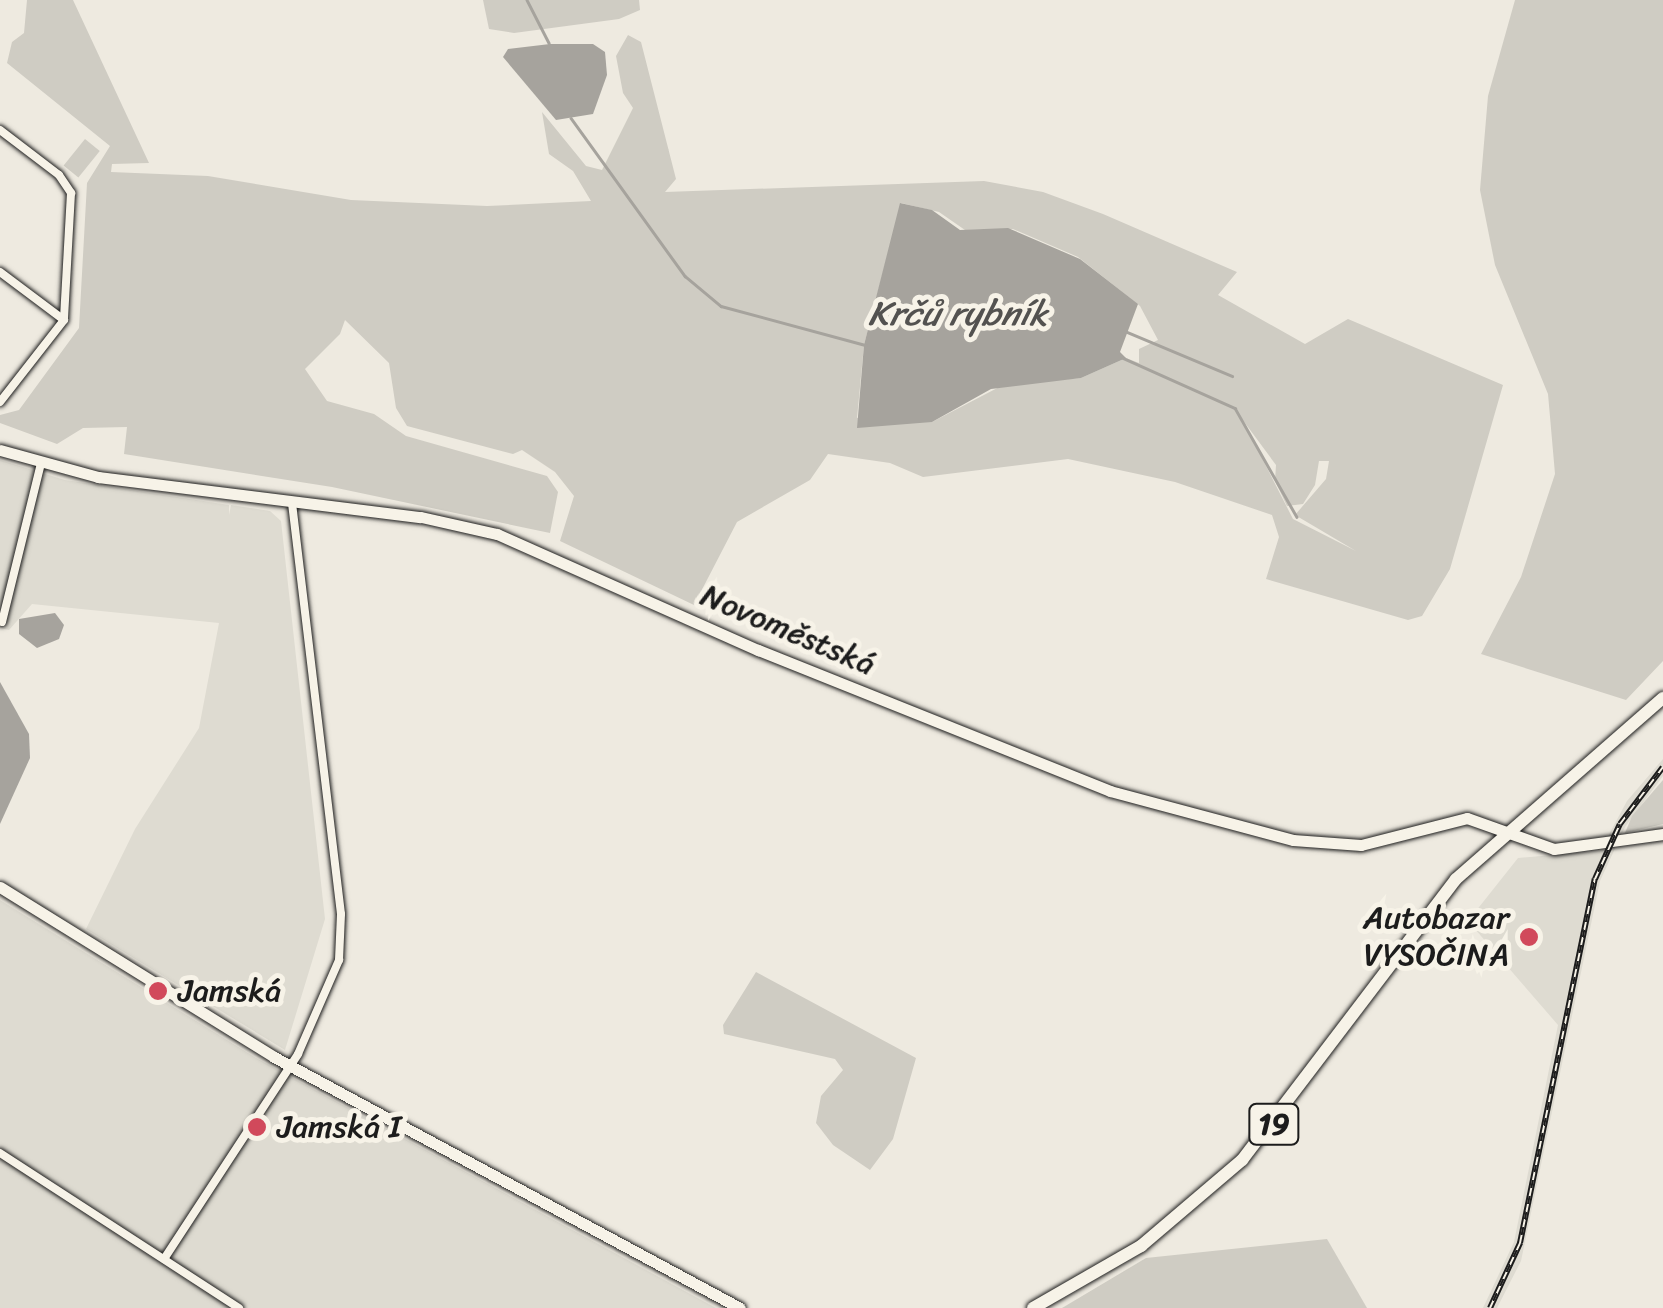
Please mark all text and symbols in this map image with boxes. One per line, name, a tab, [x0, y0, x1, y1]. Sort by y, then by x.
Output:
water label: Krčů rybník	[868, 292, 1048, 334]
street label: Novoměstská	[695, 576, 881, 684]
place label: Autobazar VYSOČINA	[1363, 900, 1509, 975]
marker: Autobazar VYSOČINA	[1518, 926, 1540, 948]
place label: Jamská	[178, 972, 281, 1010]
marker: Jamská	[147, 980, 169, 1002]
road number: 19	[1246, 1099, 1302, 1149]
place label: Jamská I	[277, 1108, 401, 1146]
marker: Jamská I	[246, 1116, 268, 1138]

